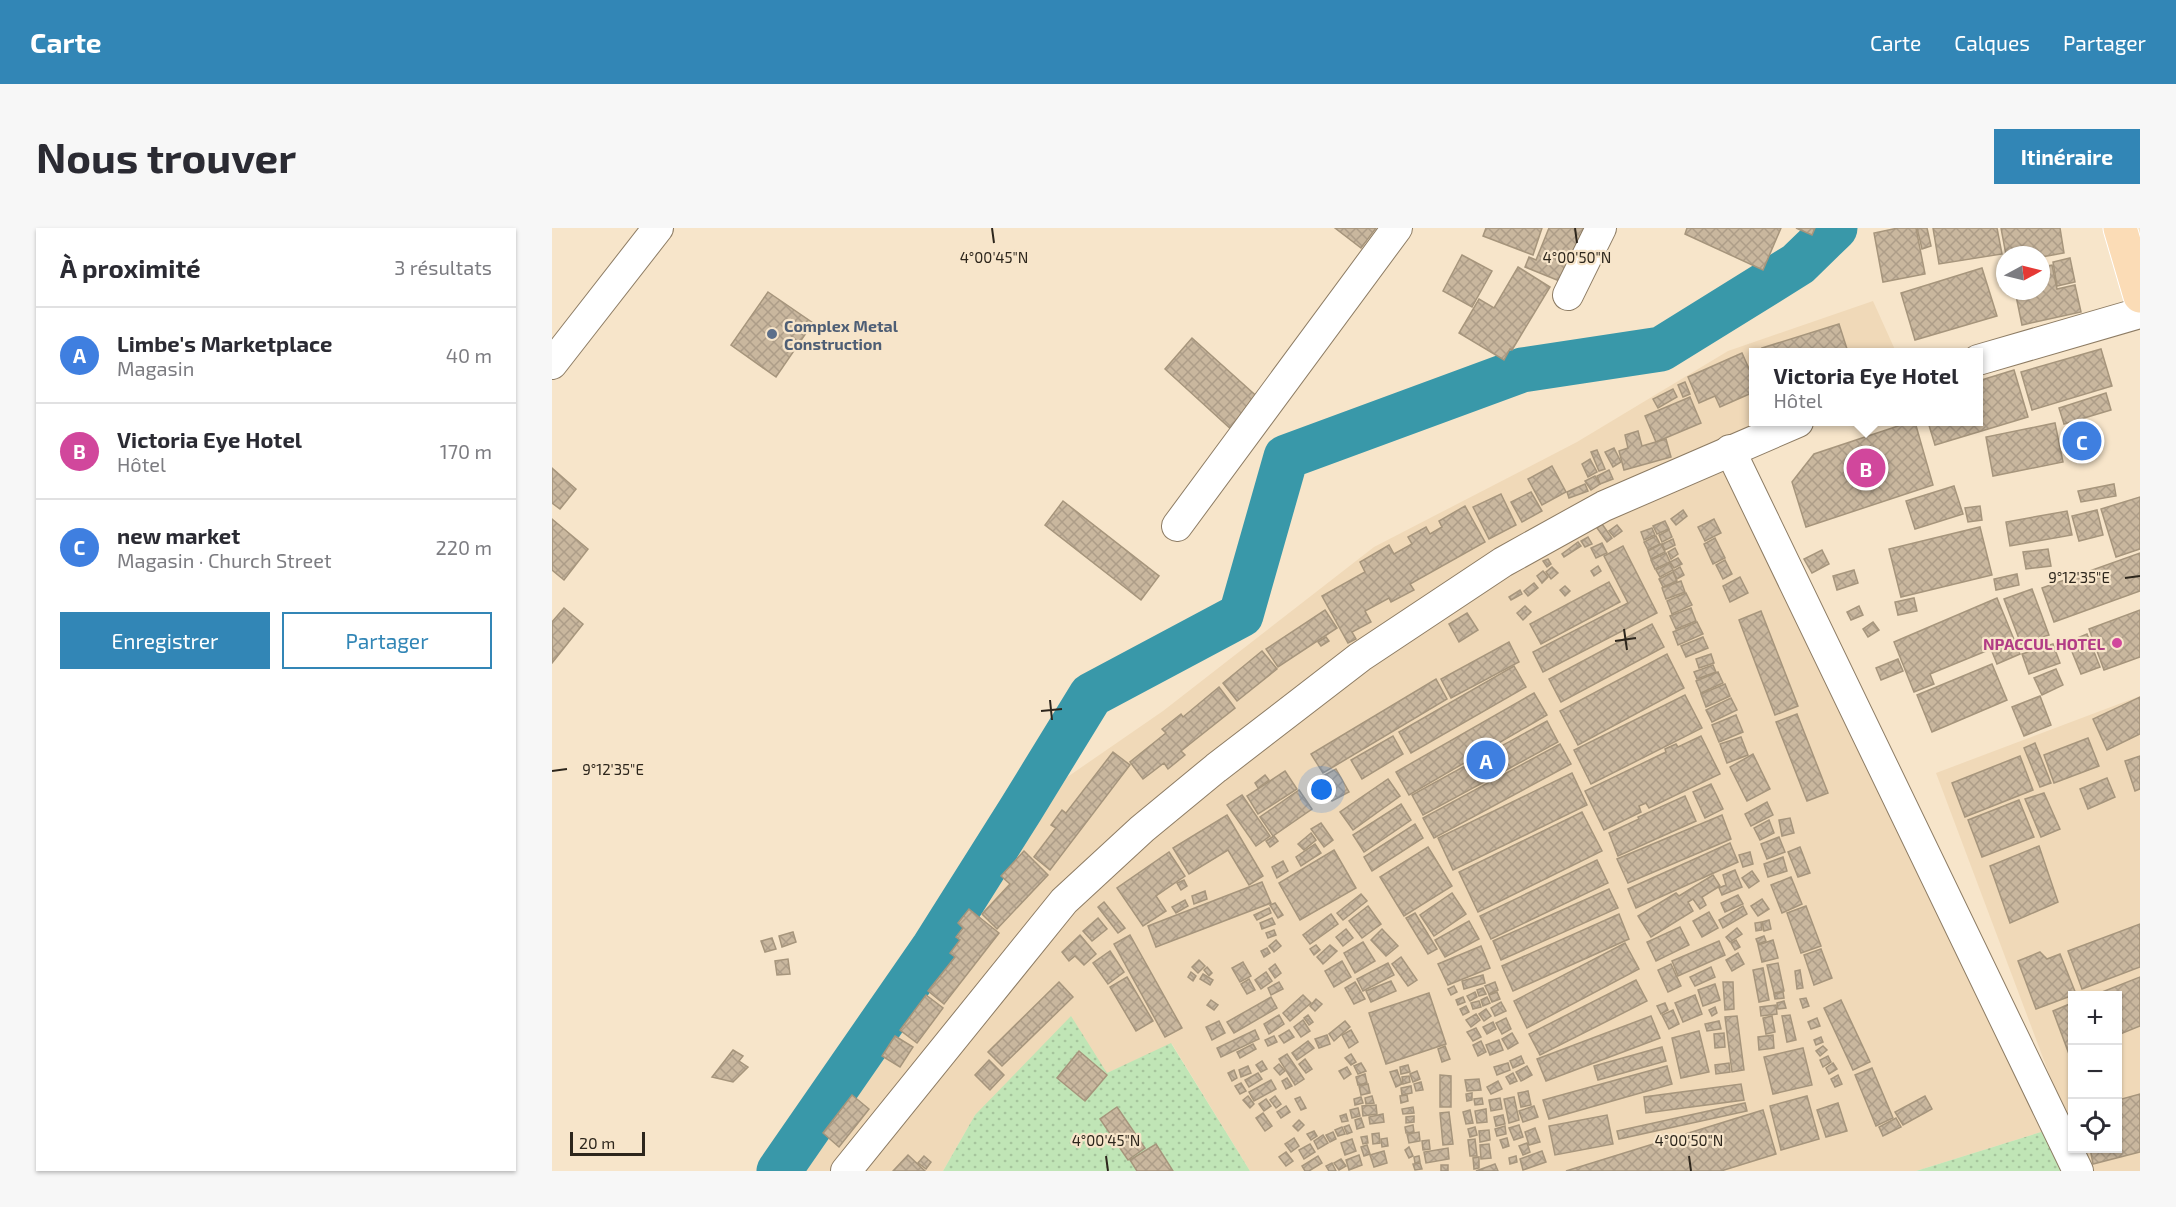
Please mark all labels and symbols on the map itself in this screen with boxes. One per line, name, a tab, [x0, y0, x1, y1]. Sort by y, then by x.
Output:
north arrow	[1996, 246, 2050, 300]
text: 4°00'45"N	[960, 248, 1028, 266]
text: 4°00'50"N	[1543, 248, 1611, 266]
place label: Complex Metal Construction	[784, 316, 899, 353]
marker: Complex Metal Construction	[765, 327, 779, 341]
pin: C	[2062, 418, 2102, 464]
pin: B	[1846, 446, 1886, 490]
text: 9°12'35"E	[2048, 568, 2110, 586]
place label: NPACCUL HOTEL	[1983, 634, 2105, 653]
marker: NPACCUL HOTEL	[2110, 636, 2124, 650]
pin: A	[1466, 738, 1506, 782]
text: 9°12'35"E	[582, 760, 644, 778]
your location	[1307, 775, 1336, 804]
scale bar	[570, 1129, 645, 1156]
text: 4°00'45"N	[1072, 1131, 1140, 1149]
text: 4°00'50"N	[1655, 1131, 1723, 1149]

